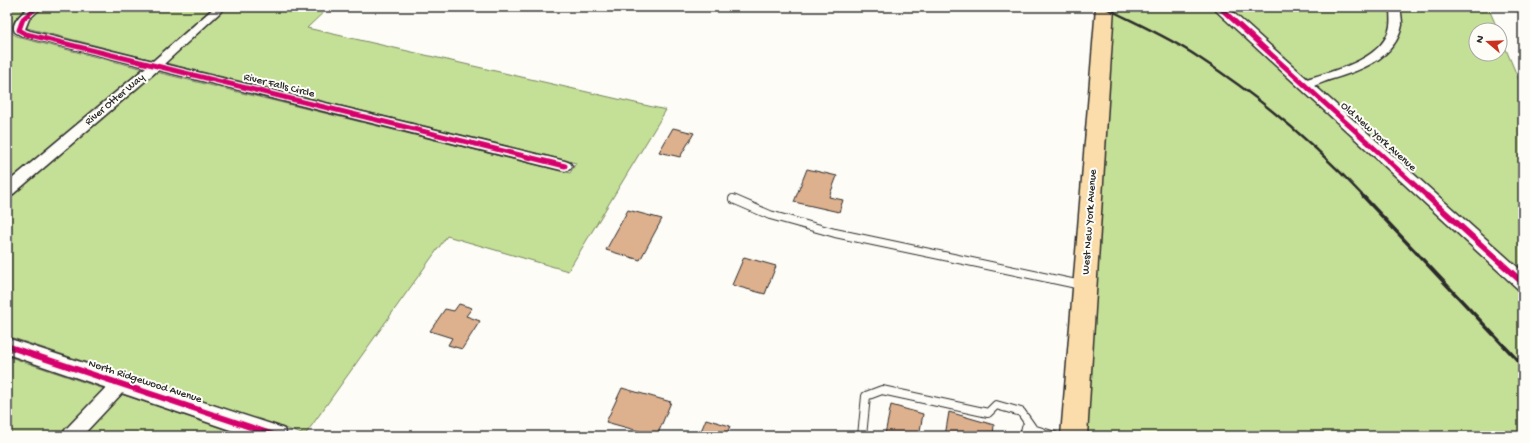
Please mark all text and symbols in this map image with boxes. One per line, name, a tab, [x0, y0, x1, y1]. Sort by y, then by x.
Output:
north arrow	[1468, 22, 1508, 62]
text: N	[1474, 34, 1487, 45]
street label: River Otter Way	[83, 71, 148, 128]
street label: River Falls Circle	[242, 71, 316, 101]
street label: Old New York Avenue	[1338, 100, 1418, 174]
street label: West New York Avenue	[1080, 169, 1100, 275]
street label: North Ridgewood Avenue	[87, 358, 203, 406]

